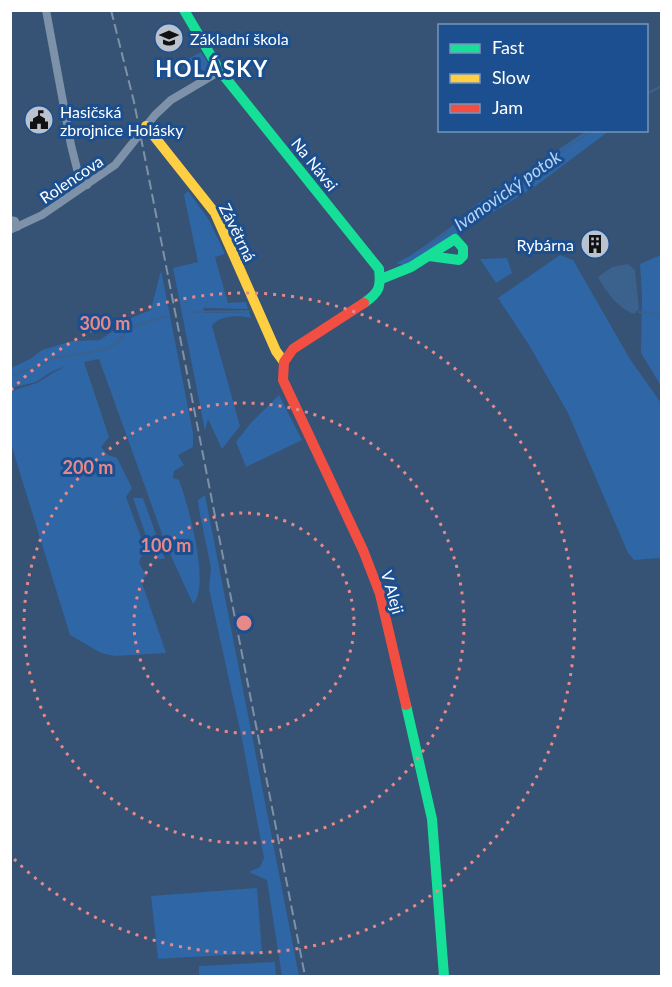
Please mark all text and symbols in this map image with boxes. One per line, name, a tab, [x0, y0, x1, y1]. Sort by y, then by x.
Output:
school or university icon: Základní škola	[153, 22, 185, 54]
legend	[438, 24, 648, 132]
place label: Základní škola	[190, 29, 289, 48]
text: Fast	[492, 36, 525, 58]
district label: HOLÁSKY	[155, 55, 269, 82]
text: Slow	[492, 66, 530, 88]
text: Jam	[492, 96, 523, 118]
place label: Hasičská zbrojnice Holásky	[60, 102, 184, 139]
public building icon: Hasičská zbrojnice Holásky	[23, 104, 55, 136]
street label: Na Návsi	[288, 134, 342, 194]
water label: Ivanovický potok	[449, 145, 565, 235]
street label: Rolencova	[36, 151, 106, 207]
street label: Závětrná	[216, 200, 260, 264]
building icon: Rybárna	[579, 228, 611, 260]
place label: Rybárna	[516, 235, 574, 254]
text: 300 m	[80, 312, 130, 334]
text: 200 m	[63, 456, 113, 478]
text: 100 m	[141, 534, 191, 556]
street label: V Aleji	[378, 568, 408, 616]
centre of rings	[234, 613, 254, 633]

